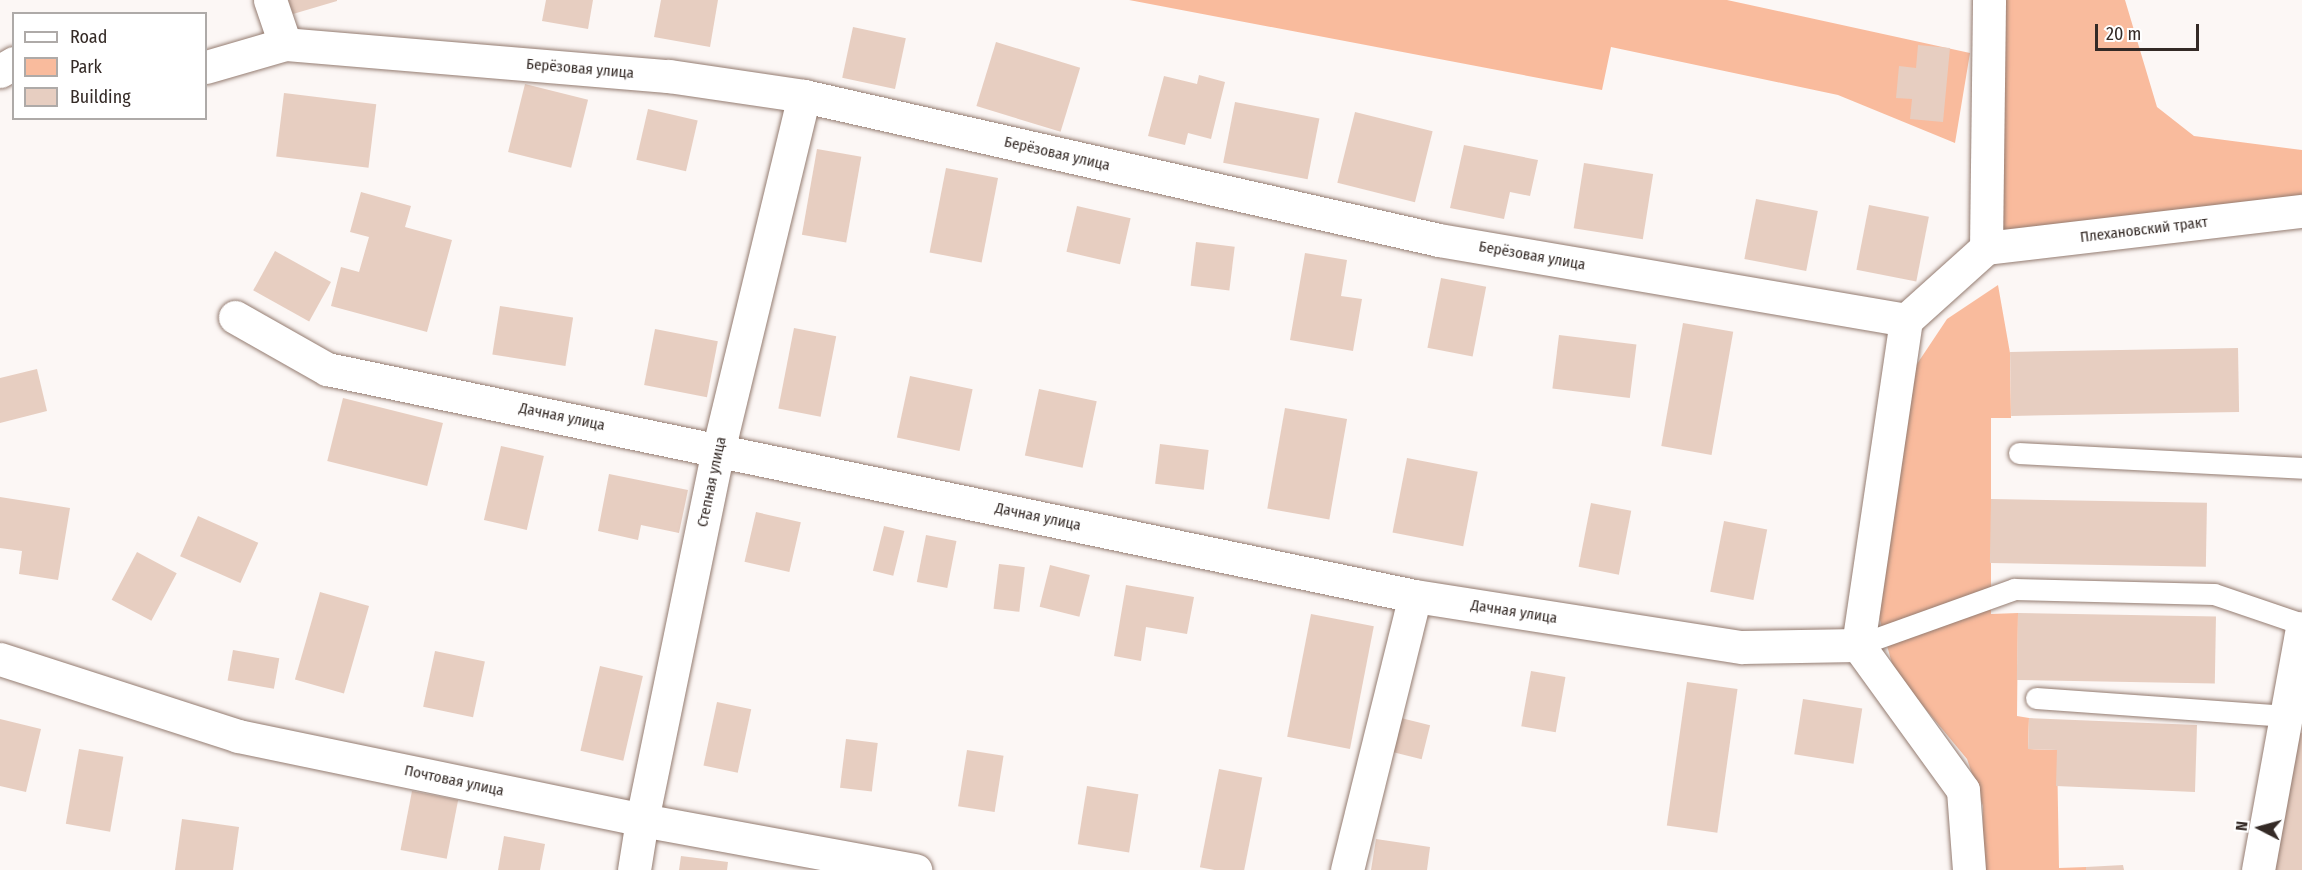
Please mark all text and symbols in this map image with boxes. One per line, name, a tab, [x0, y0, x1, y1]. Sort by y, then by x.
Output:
legend	[12, 12, 207, 120]
scale bar	[2098, 12, 2202, 50]
text: 20 m	[2106, 23, 2141, 45]
text: Road	[70, 26, 107, 48]
street label: Берёзовая улица	[525, 55, 635, 83]
text: Park	[70, 56, 102, 78]
text: Building	[70, 86, 131, 108]
street label: Берёзовая улица	[1002, 133, 1112, 175]
street label: Плехановский тракт	[2079, 213, 2209, 247]
street label: Берёзовая улица	[1477, 238, 1587, 274]
street label: Дачная улица	[518, 399, 606, 435]
street label: Степная улица	[694, 435, 730, 529]
street label: Дачная улица	[994, 499, 1082, 535]
street label: Дачная улица	[1470, 596, 1558, 628]
street label: Почтовая улица	[403, 762, 505, 800]
north arrow	[2230, 798, 2290, 858]
text: N	[2232, 820, 2252, 832]

